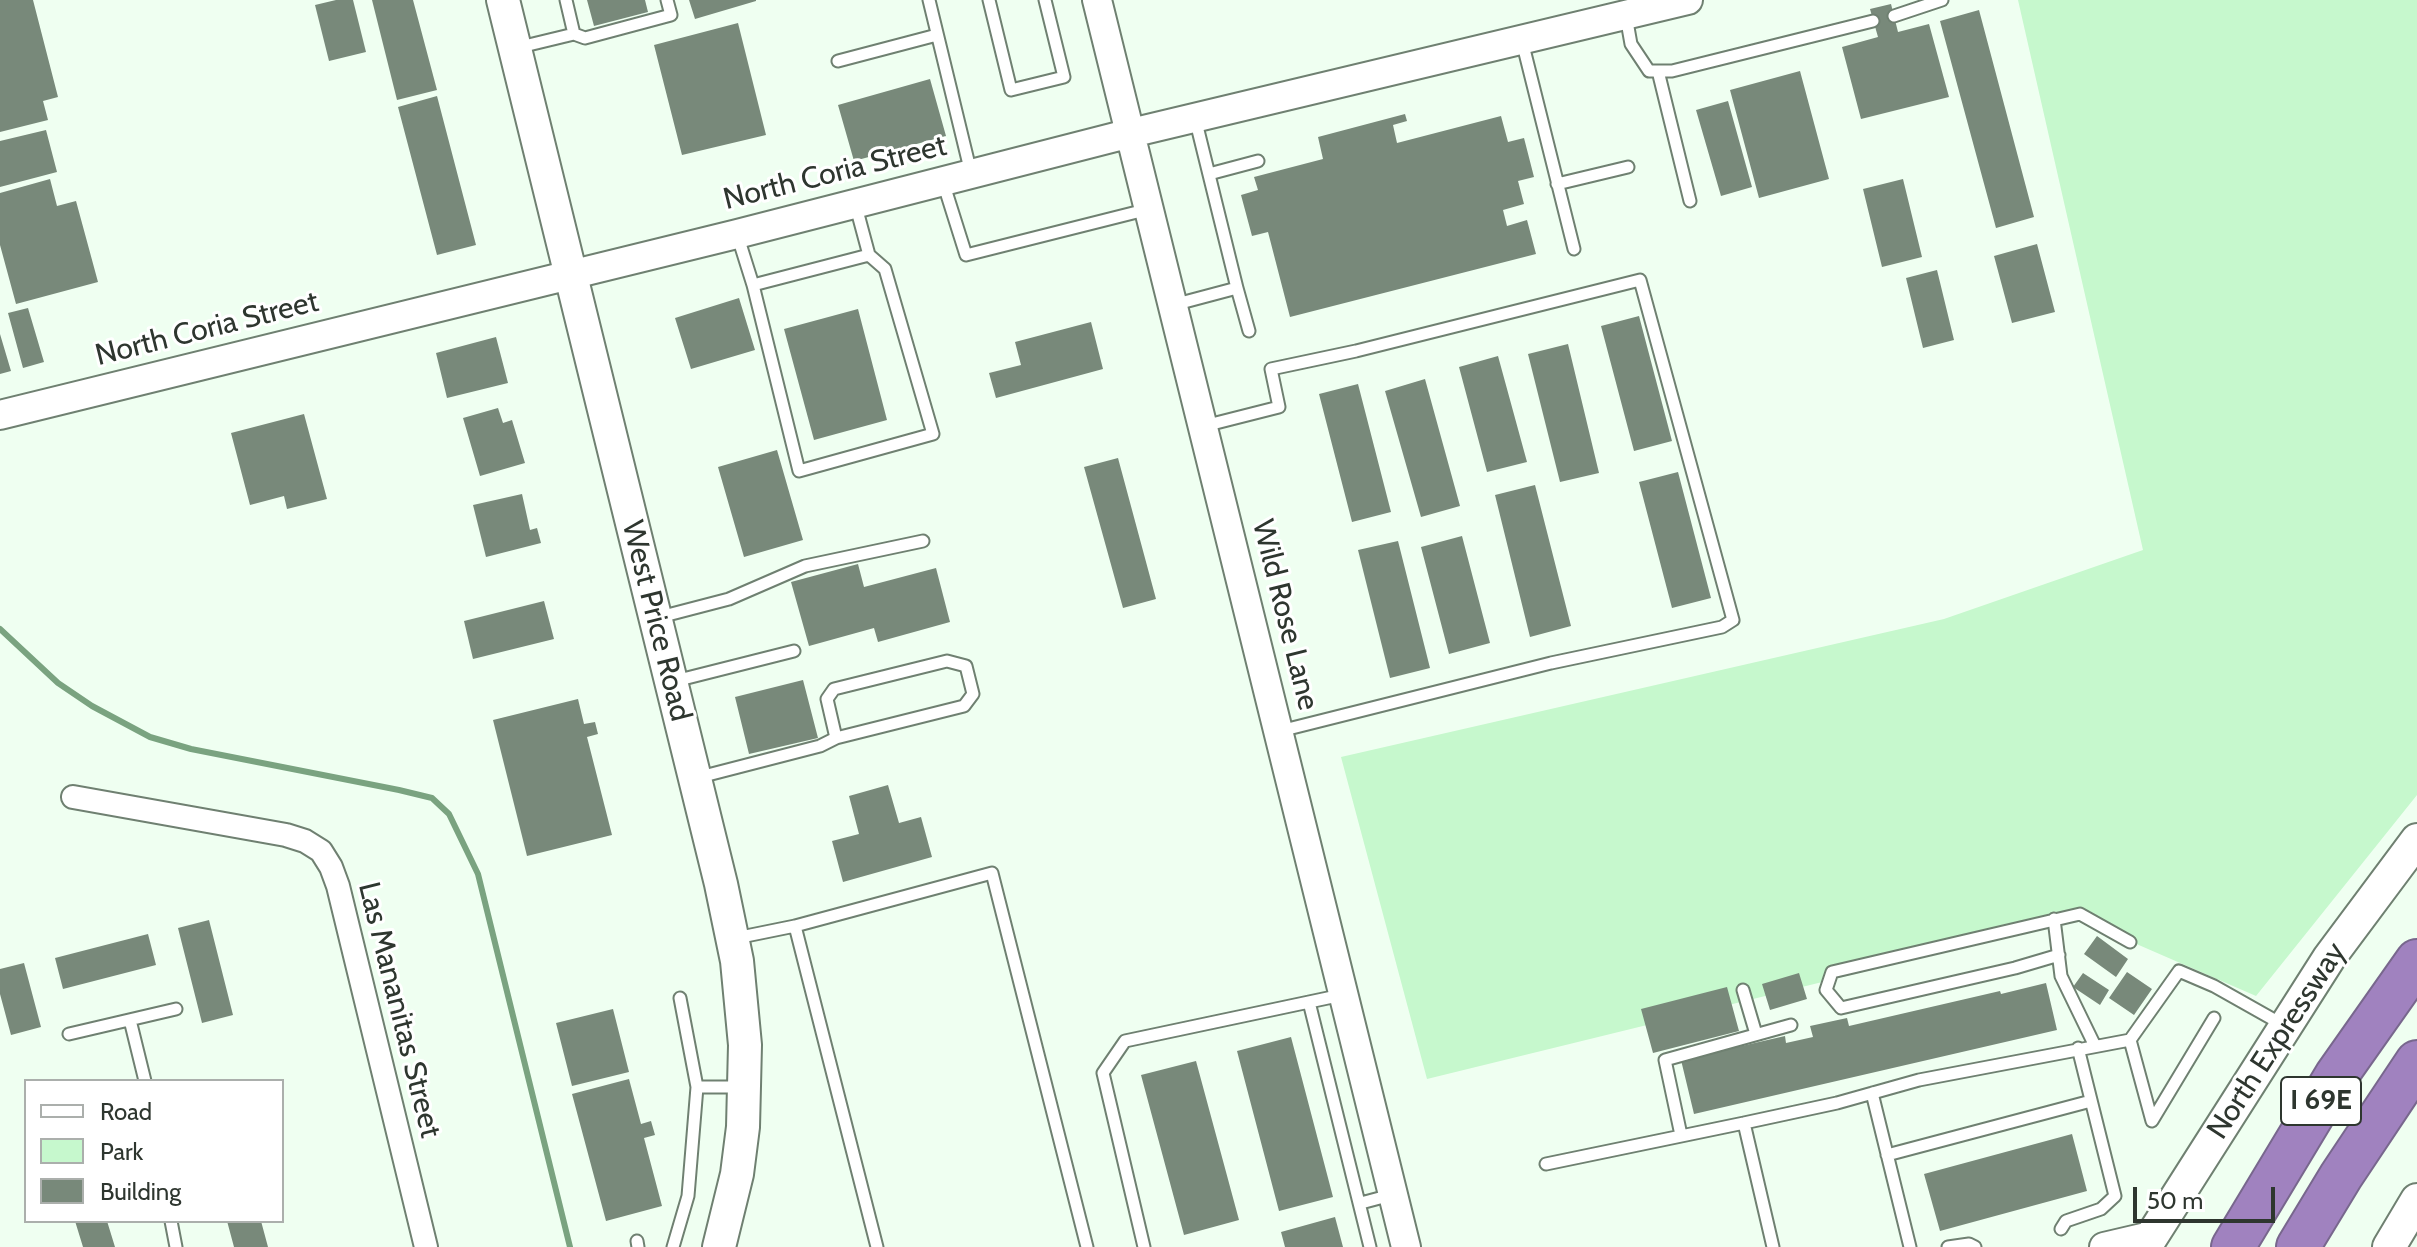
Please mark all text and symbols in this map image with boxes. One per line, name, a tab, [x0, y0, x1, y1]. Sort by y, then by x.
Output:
street label: North Coria Street	[720, 128, 950, 218]
street label: North Coria Street	[92, 284, 322, 374]
street label: Wild Rose Lane	[1244, 516, 1326, 714]
street label: West Price Road	[614, 517, 698, 725]
street label: Las Mananitas Street	[350, 878, 448, 1142]
street label: North Expressway	[2200, 936, 2354, 1146]
road number: I 69E	[2281, 1077, 2361, 1125]
legend	[24, 1079, 284, 1223]
text: Road	[100, 1097, 152, 1126]
text: Park	[100, 1137, 143, 1166]
scale bar	[2137, 1171, 2279, 1221]
text: Building	[100, 1177, 181, 1206]
text: 50 m	[2147, 1186, 2203, 1215]

